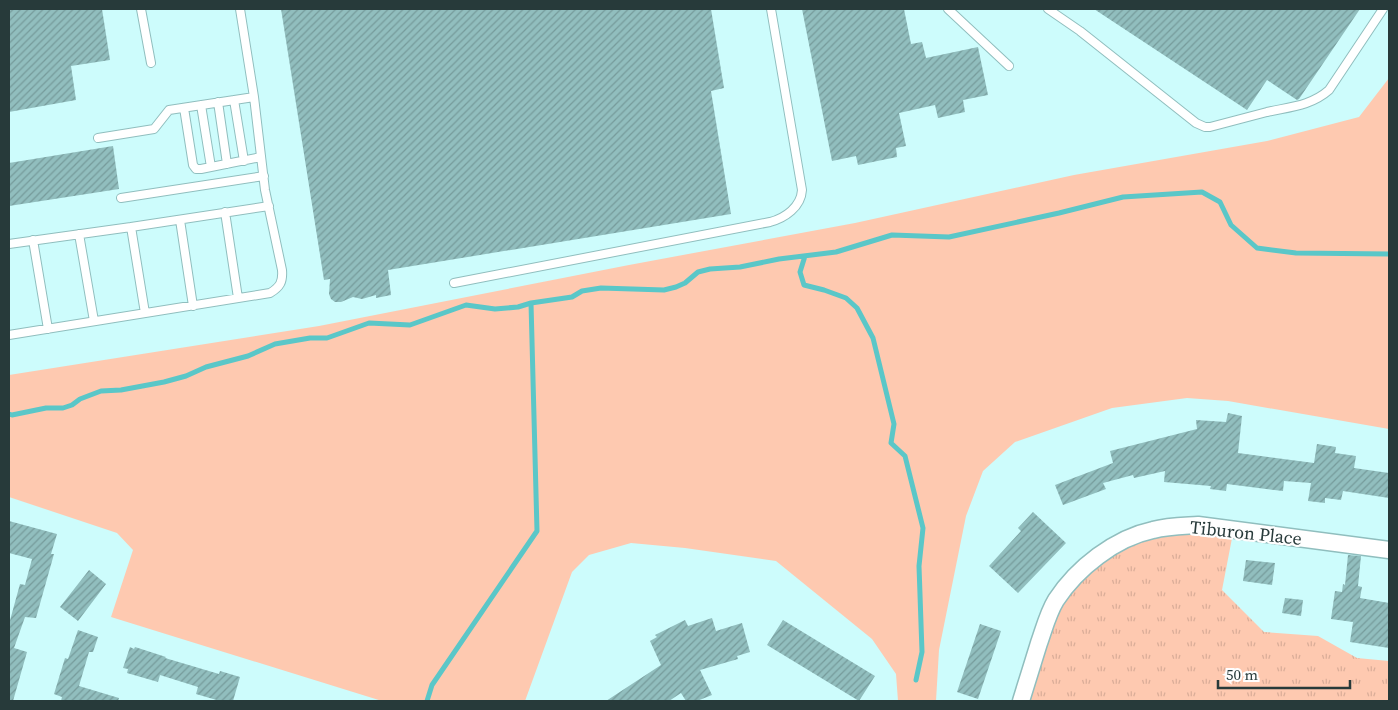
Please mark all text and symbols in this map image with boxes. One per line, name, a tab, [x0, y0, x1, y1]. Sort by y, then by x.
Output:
street label: Tiburon Place	[1189, 514, 1303, 551]
scale bar	[1218, 658, 1350, 690]
text: 50 m	[1226, 664, 1258, 685]

